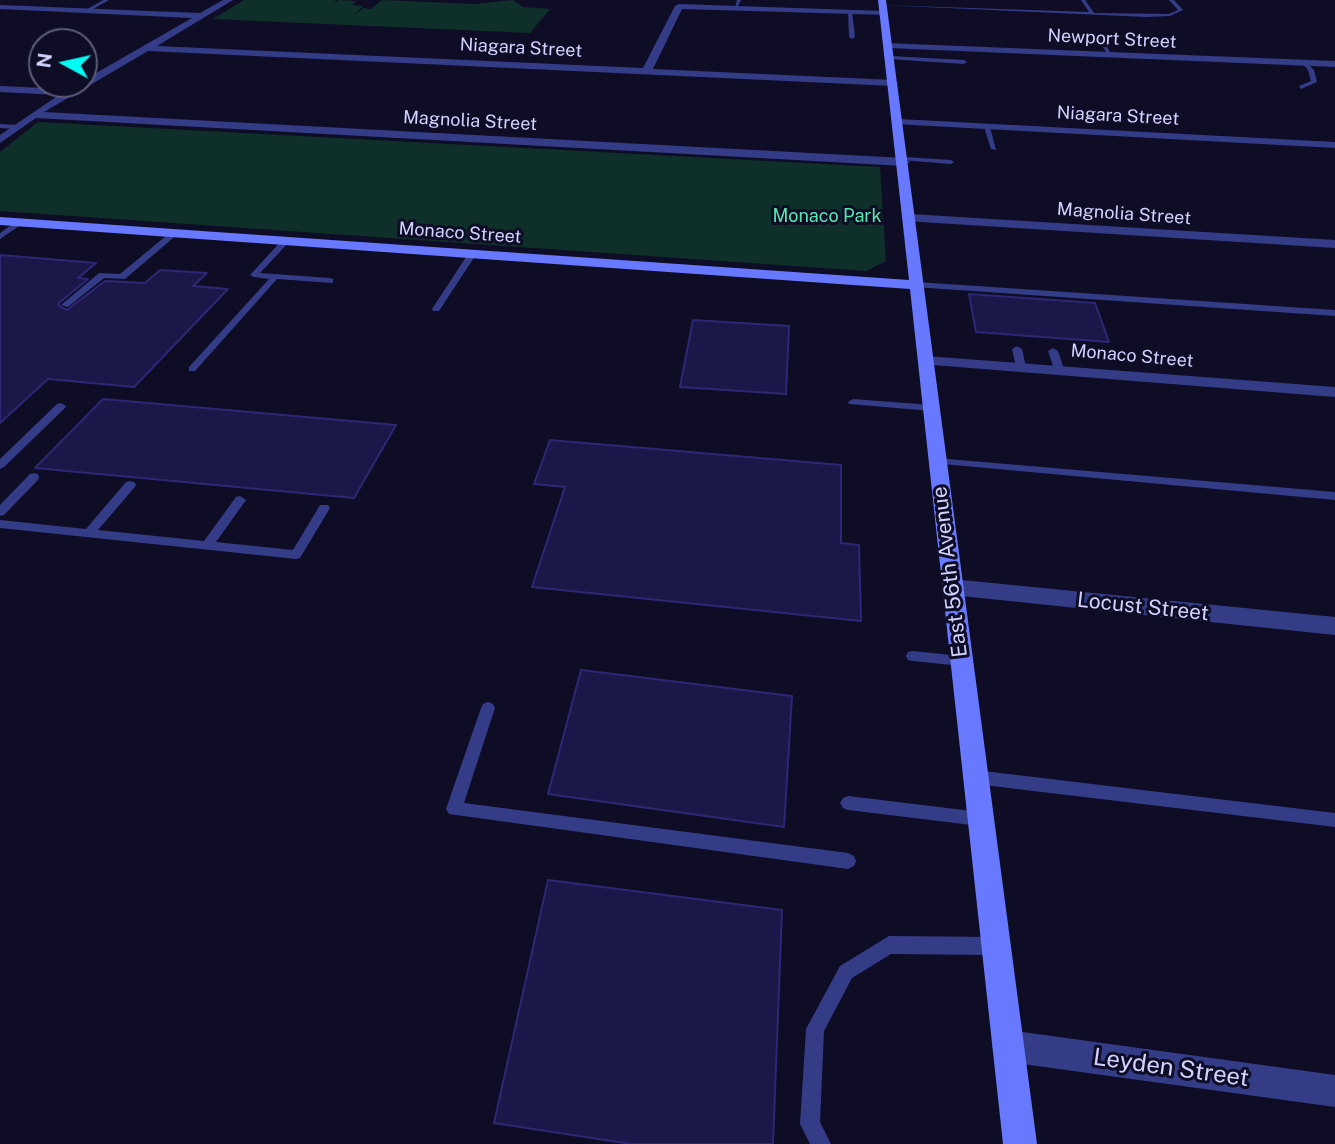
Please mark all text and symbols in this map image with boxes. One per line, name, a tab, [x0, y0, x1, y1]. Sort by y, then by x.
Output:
street label: Newport Street	[1047, 25, 1177, 53]
north arrow	[28, 28, 98, 98]
street label: Niagara Street	[459, 34, 583, 62]
text: N	[32, 51, 56, 69]
street label: Niagara Street	[1056, 102, 1180, 130]
street label: Magnolia Street	[402, 107, 538, 135]
street label: Magnolia Street	[1056, 199, 1192, 229]
park label: Monaco Park	[773, 205, 881, 227]
street label: Monaco Street	[398, 218, 522, 248]
street label: Monaco Street	[1070, 340, 1194, 372]
street label: East 56th Avenue	[927, 485, 973, 659]
street label: Locust Street	[1076, 588, 1210, 626]
street label: Leyden Street	[1091, 1043, 1251, 1093]

